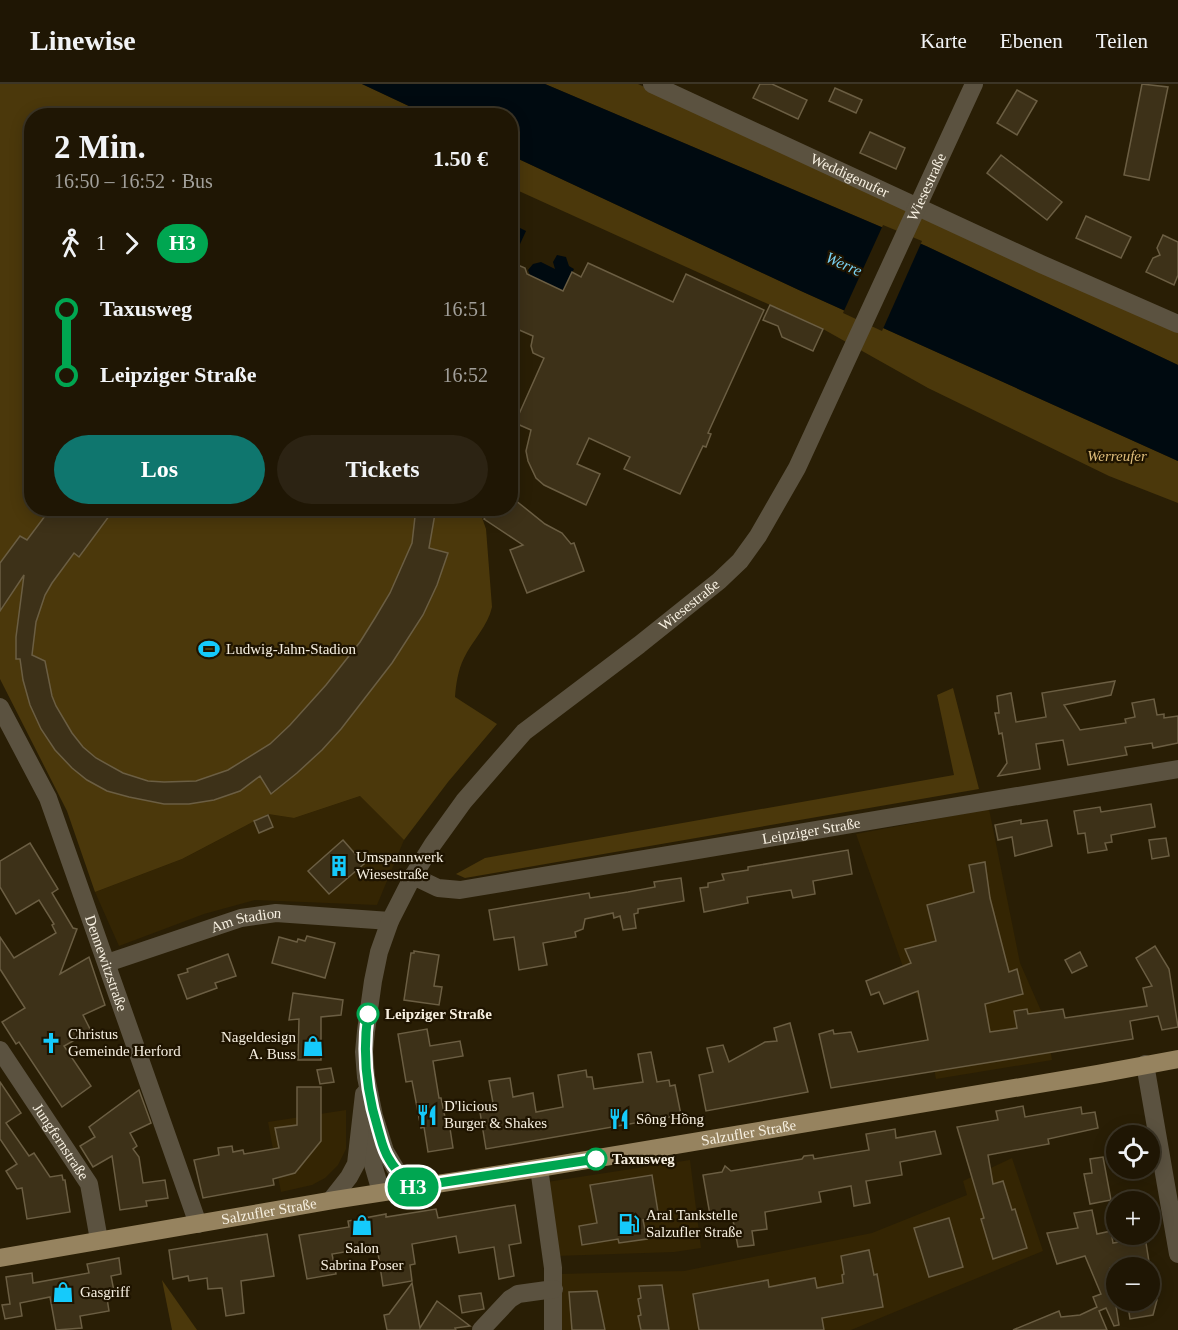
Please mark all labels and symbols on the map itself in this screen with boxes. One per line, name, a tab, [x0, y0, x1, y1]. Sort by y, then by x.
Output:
street label: Wiesestraße	[904, 150, 949, 223]
street label: Weddigenufer	[808, 151, 892, 201]
water label: Werre	[823, 249, 865, 279]
park label: Werreufer	[1087, 448, 1147, 464]
street label: Wiesestraße	[656, 576, 723, 634]
sports icon: Ludwig-Jahn-Stadion	[197, 637, 221, 661]
place label: Ludwig-Jahn-Stadion	[226, 641, 356, 657]
street label: Leipziger Straße	[761, 815, 862, 847]
place label: Umspannwerk Wiesestraße	[356, 849, 444, 882]
building icon: Umspannwerk Wiesestraße	[327, 854, 351, 878]
street label: Am Stadion	[209, 905, 282, 936]
street label: Dennewitzstraße	[82, 913, 131, 1014]
marker: Leipziger Straße	[357, 1003, 379, 1025]
place label: Leipziger Straße	[385, 1006, 492, 1022]
place label: Christus Gemeinde Herford	[68, 1026, 181, 1059]
place label: Nageldesign A. Buss	[221, 1029, 296, 1062]
church icon: Christus Gemeinde Herford	[39, 1031, 63, 1055]
shop icon: Nageldesign A. Buss	[301, 1034, 325, 1058]
place label: D'licious Burger & Shakes	[444, 1098, 547, 1131]
street label: Jungfernstraße	[30, 1100, 92, 1183]
restaurant icon: D'licious Burger & Shakes	[415, 1103, 439, 1127]
restaurant icon: Sông Hồng	[607, 1107, 631, 1131]
place label: Sông Hồng	[636, 1111, 704, 1127]
street label: Salzufler Straße	[700, 1117, 798, 1149]
marker: Taxusweg	[585, 1148, 607, 1170]
place label: Taxusweg	[612, 1151, 675, 1167]
line badge: H3	[386, 1168, 440, 1206]
street label: Salzufler Straße	[220, 1195, 318, 1227]
place label: Aral Tankstelle Salzufler Straße	[646, 1207, 743, 1240]
fuel station icon: Aral Tankstelle Salzufler Straße	[617, 1212, 641, 1236]
shop icon: Salon Sabrina Poser	[350, 1213, 374, 1237]
place label: Salon Sabrina Poser	[321, 1240, 403, 1273]
shop icon: Gasgriff	[51, 1280, 75, 1304]
place label: Gasgriff	[80, 1284, 130, 1300]

